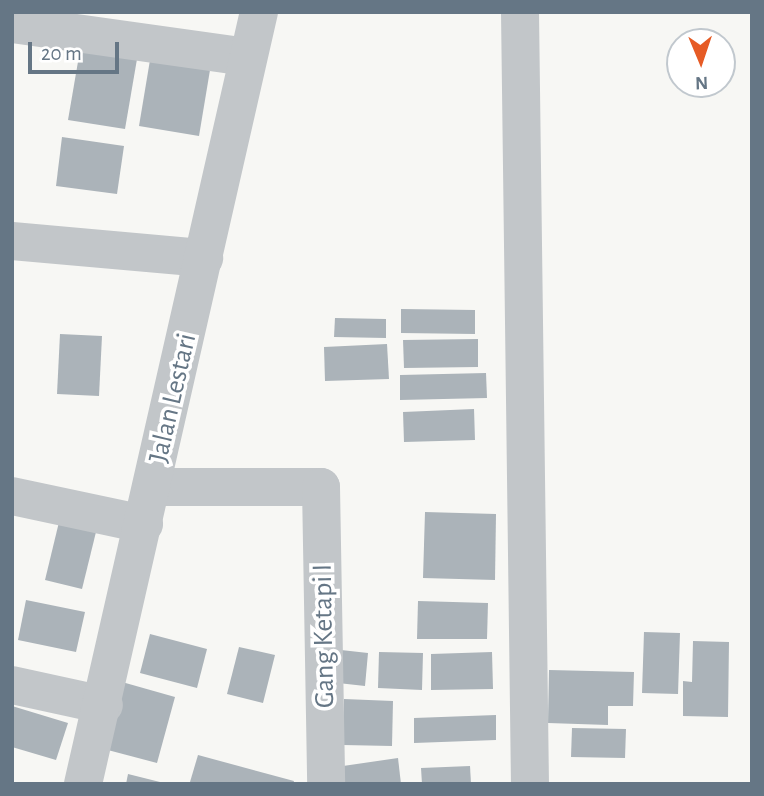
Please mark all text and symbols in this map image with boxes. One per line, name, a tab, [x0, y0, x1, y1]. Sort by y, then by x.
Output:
scale bar	[32, 28, 122, 72]
north arrow	[666, 28, 736, 98]
text: 20 m	[41, 43, 82, 64]
text: N	[695, 73, 709, 92]
street label: Jalan Lestari	[142, 330, 204, 466]
street label: Gang Ketapi I	[306, 563, 342, 709]

